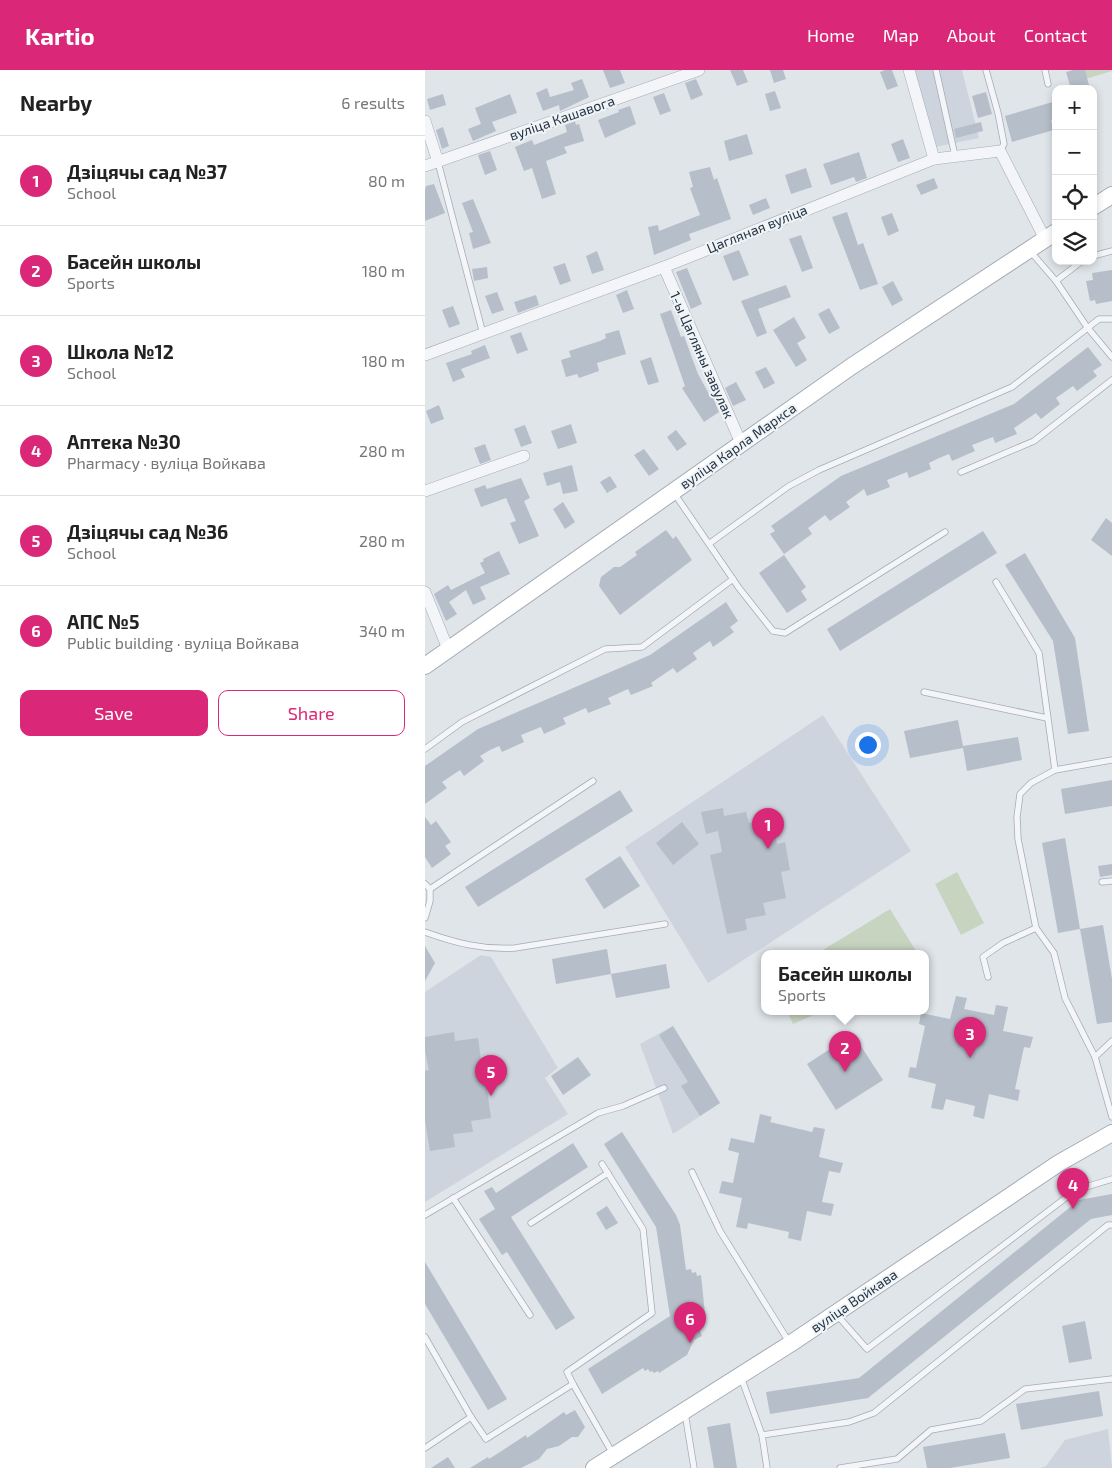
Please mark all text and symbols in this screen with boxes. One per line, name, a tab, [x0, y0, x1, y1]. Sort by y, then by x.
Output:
text: Kartio	[25, 21, 95, 50]
text: Home	[807, 24, 855, 46]
text: Map	[883, 24, 919, 46]
text: About	[947, 24, 996, 46]
text: Contact	[1024, 24, 1087, 46]
map controls	[1052, 85, 1097, 265]
button: +	[1052, 85, 1097, 130]
text: Nearby	[20, 90, 92, 115]
street label: вуліца Кашавога	[507, 92, 617, 144]
text: 6 results	[341, 93, 405, 112]
button: −	[1052, 130, 1097, 175]
text: Дзіцячы сад №37	[67, 160, 227, 183]
text: 1	[33, 171, 39, 190]
text: 80 m	[368, 171, 405, 190]
button: locate	[1052, 175, 1097, 220]
text: School	[67, 183, 116, 202]
street label: Цагляная вуліца	[704, 201, 810, 256]
button: layers	[1052, 220, 1097, 265]
text: Басейн школы	[67, 250, 201, 273]
text: 2	[31, 261, 41, 280]
text: 180 m	[362, 261, 405, 280]
text: Sports	[67, 273, 115, 292]
street label: 1-ы Цагляны завулак	[667, 289, 738, 421]
text: Школа №12	[67, 340, 174, 363]
text: 3	[31, 351, 41, 370]
text: 180 m	[362, 351, 405, 370]
text: School	[67, 363, 116, 382]
street label: вуліца Карла Маркса	[676, 399, 799, 492]
text: Аптека №30	[67, 430, 181, 453]
text: 4	[31, 441, 41, 460]
text: 280 m	[359, 441, 405, 460]
text: Pharmacy · вуліца Войкава	[67, 453, 266, 472]
text: Дзіцячы сад №36	[67, 520, 228, 543]
text: 5	[32, 531, 40, 550]
text: 280 m	[359, 531, 405, 550]
text: School	[67, 543, 116, 562]
text: АПС №5	[67, 610, 139, 633]
text: 6	[31, 621, 41, 640]
text: 340 m	[359, 621, 405, 640]
text: Public building · вуліца Войкава	[67, 633, 299, 652]
button: Save	[20, 690, 208, 736]
button: Share	[218, 690, 405, 736]
your location	[855, 732, 881, 758]
pin: 1	[752, 808, 784, 849]
popup	[761, 950, 929, 1015]
text: Басейн школы	[778, 962, 912, 985]
text: Sports	[778, 985, 826, 1004]
pin: 3	[954, 1017, 986, 1058]
pin: 2	[829, 1031, 861, 1072]
pin: 5	[475, 1055, 507, 1096]
pin: 4	[1057, 1168, 1089, 1209]
street label: вуліца Войкава	[807, 1265, 900, 1336]
pin: 6	[674, 1302, 706, 1343]

